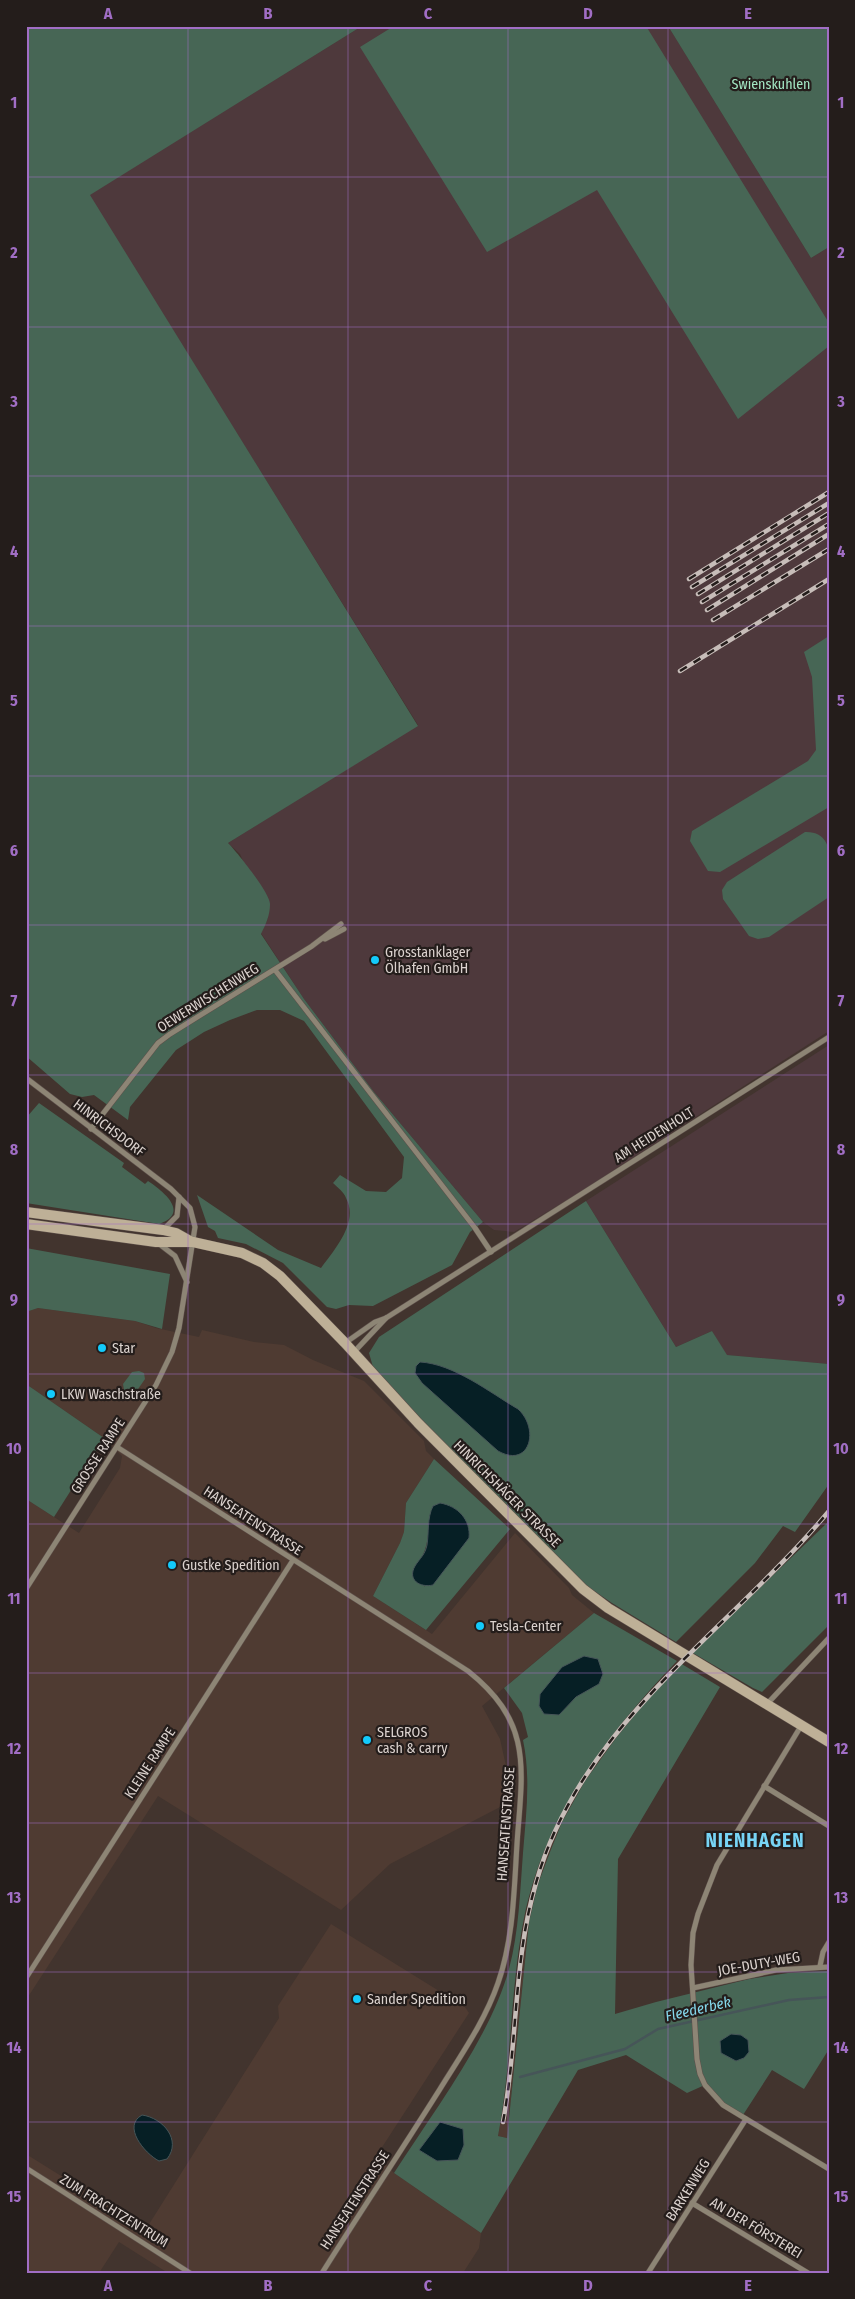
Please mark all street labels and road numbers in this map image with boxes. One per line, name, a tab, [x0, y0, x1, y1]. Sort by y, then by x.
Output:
street label: OEWERWISCHENWEG	[154, 960, 262, 1036]
street label: HINRICHSDORF	[70, 1096, 148, 1160]
street label: AM HEIDENHOLT	[611, 1103, 698, 1166]
street label: GROSSE RAMPE	[67, 1415, 129, 1497]
street label: HINRICHSHÄGER STRASSE	[450, 1437, 564, 1551]
street label: HANSEATENSTRASSE	[200, 1483, 306, 1560]
street label: KLEINE RAMPE	[121, 1724, 179, 1802]
street label: HANSEATENSTRASSE	[494, 1766, 519, 1882]
street label: JOE-DUTY-WEG	[717, 1948, 801, 1980]
street label: HANSEATENSTRASSE	[317, 2147, 394, 2253]
street label: BARKENWEG	[662, 2156, 714, 2224]
street label: ZUM FRACHTZENTRUM	[57, 2171, 171, 2251]
street label: AN DER FÖRSTEREI	[707, 2193, 806, 2262]

